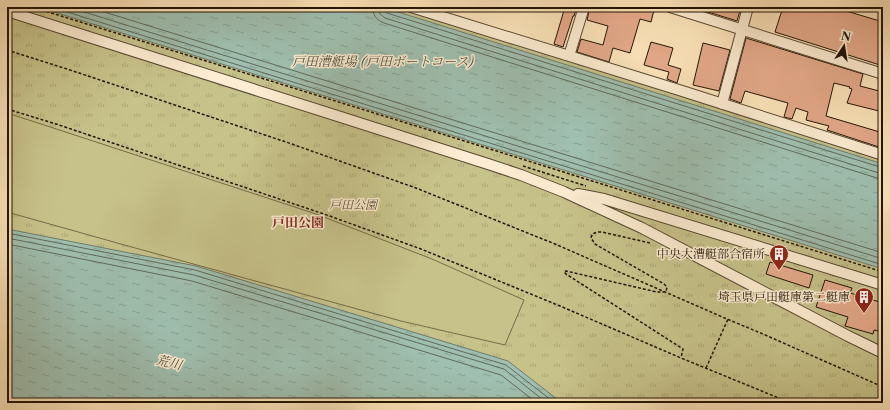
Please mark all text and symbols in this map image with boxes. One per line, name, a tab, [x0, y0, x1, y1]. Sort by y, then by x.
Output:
north arrow	[824, 26, 864, 66]
text: N	[840, 28, 853, 44]
water label: 戸田漕艇場 (戸田ボートコース)	[292, 53, 474, 69]
park label: 戸田公園	[329, 197, 379, 212]
district label: 戸田公園	[272, 214, 324, 230]
building icon: 中央大漕艇部合宿所	[768, 243, 790, 271]
place label: 中央大漕艇部合宿所	[657, 246, 765, 261]
building icon: 埼玉県戸田艇庫第二艇庫	[853, 286, 875, 314]
place label: 埼玉県戸田艇庫第二艇庫	[718, 289, 850, 304]
water label: 荒川	[154, 351, 185, 373]

